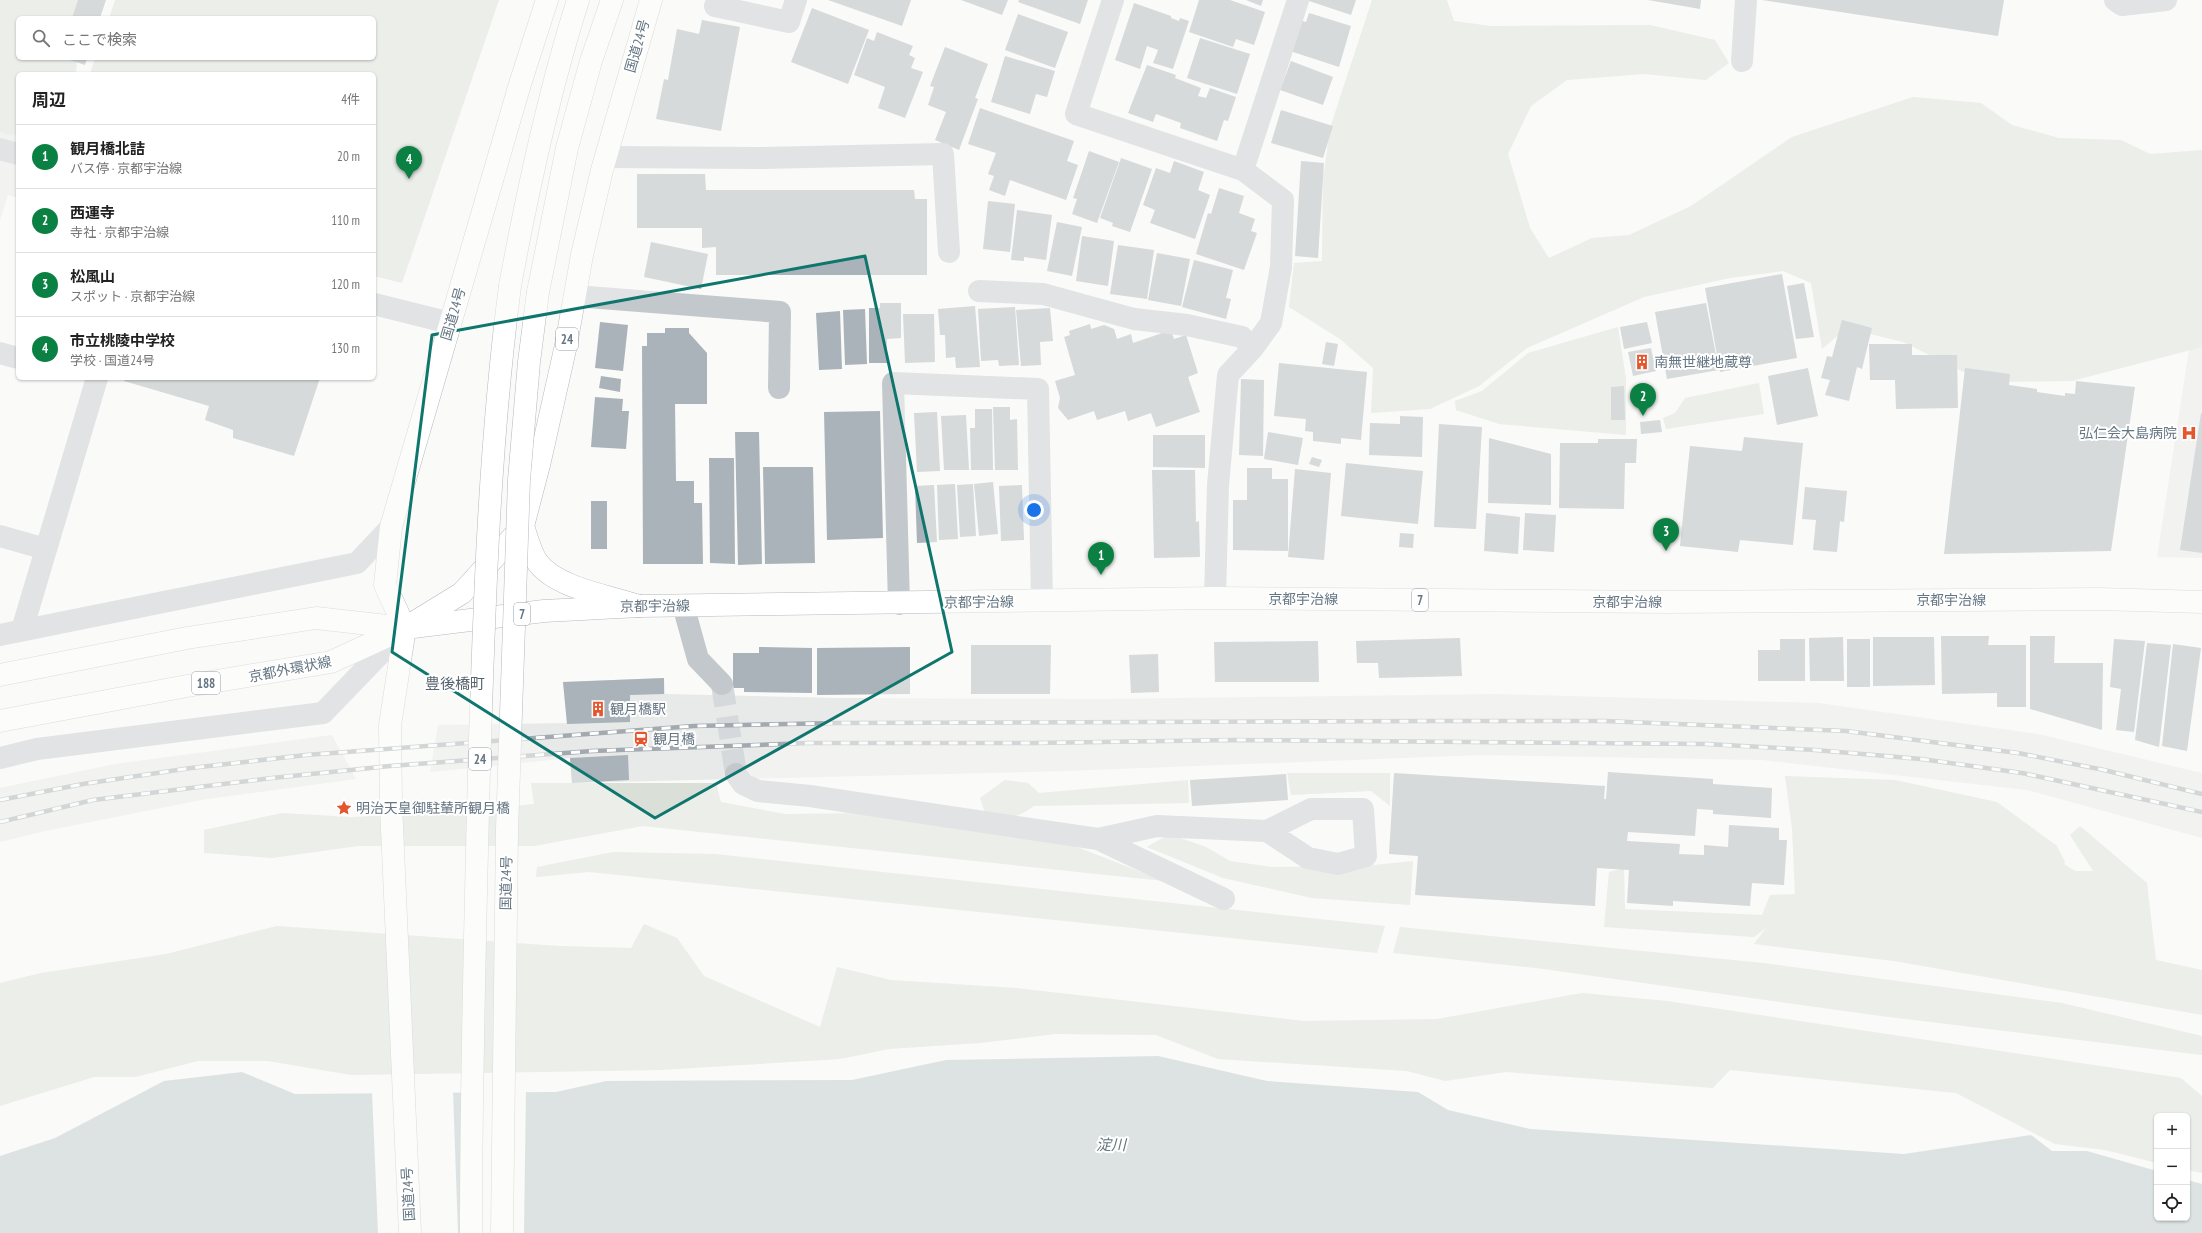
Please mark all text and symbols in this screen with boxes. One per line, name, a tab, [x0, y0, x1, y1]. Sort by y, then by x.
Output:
search box	[16, 16, 376, 60]
street label: 国道24号	[621, 17, 653, 75]
icon: search	[30, 27, 52, 49]
text: ここで検索	[62, 30, 137, 49]
text: 周辺	[32, 89, 66, 111]
text: 4件	[341, 91, 360, 108]
text: 観月橋北詰	[70, 139, 145, 158]
pin: 4	[396, 146, 422, 179]
text: 1	[42, 148, 48, 165]
text: 20 m	[337, 148, 360, 165]
text: バス停 · 京都宇治線	[70, 160, 182, 177]
text: 西運寺	[70, 203, 115, 222]
text: 2	[42, 212, 48, 229]
text: 110 m	[331, 212, 360, 229]
text: 寺社 · 京都宇治線	[70, 224, 169, 241]
text: 松風山	[70, 267, 115, 286]
text: 3	[42, 276, 48, 293]
text: 120 m	[331, 276, 360, 293]
street label: 国道24号	[437, 285, 469, 343]
text: スポット · 京都宇治線	[70, 288, 195, 305]
road number: 24	[556, 328, 578, 350]
text: 市立桃陵中学校	[70, 331, 175, 350]
text: 4	[42, 340, 48, 357]
text: 130 m	[331, 340, 360, 357]
text: 学校 · 国道24号	[70, 352, 155, 369]
building icon: 南無世継地蔵尊	[1633, 353, 1651, 371]
place label: 南無世継地蔵尊	[1654, 353, 1752, 371]
pin: 2	[1630, 383, 1656, 416]
place label: 弘仁会大島病院	[2079, 424, 2177, 442]
hospital icon: 弘仁会大島病院	[2180, 424, 2198, 442]
your location	[1024, 500, 1044, 520]
pin: 3	[1653, 518, 1679, 551]
pin: 1	[1088, 542, 1114, 575]
road number: 7	[1412, 589, 1428, 611]
street label: 京都宇治線	[1268, 590, 1338, 608]
street label: 京都宇治線	[1916, 591, 1986, 609]
street label: 京都宇治線	[944, 592, 1014, 612]
street label: 京都宇治線	[1592, 593, 1662, 611]
street label: 京都宇治線	[620, 596, 690, 616]
road number: 7	[514, 603, 530, 625]
street label: 京都外環状線	[247, 652, 333, 686]
road number: 188	[192, 672, 220, 694]
district label: 豊後橋町	[425, 674, 485, 693]
building icon: 観月橋駅	[589, 700, 607, 718]
place label: 観月橋駅	[610, 700, 666, 718]
station icon: 観月橋	[632, 730, 650, 748]
place label: 観月橋	[653, 730, 695, 748]
road number: 24	[469, 748, 491, 770]
place icon: 明治天皇御駐輦所観月橋	[335, 799, 353, 817]
place label: 明治天皇御駐輦所観月橋	[356, 799, 510, 817]
street label: 国道24号	[497, 856, 515, 910]
map controls	[2154, 1113, 2190, 1221]
button: +	[2154, 1113, 2190, 1149]
water label: 淀川	[1096, 1135, 1128, 1154]
button: −	[2154, 1149, 2190, 1185]
street label: 国道24号	[398, 1166, 418, 1222]
button: locate	[2154, 1185, 2190, 1221]

